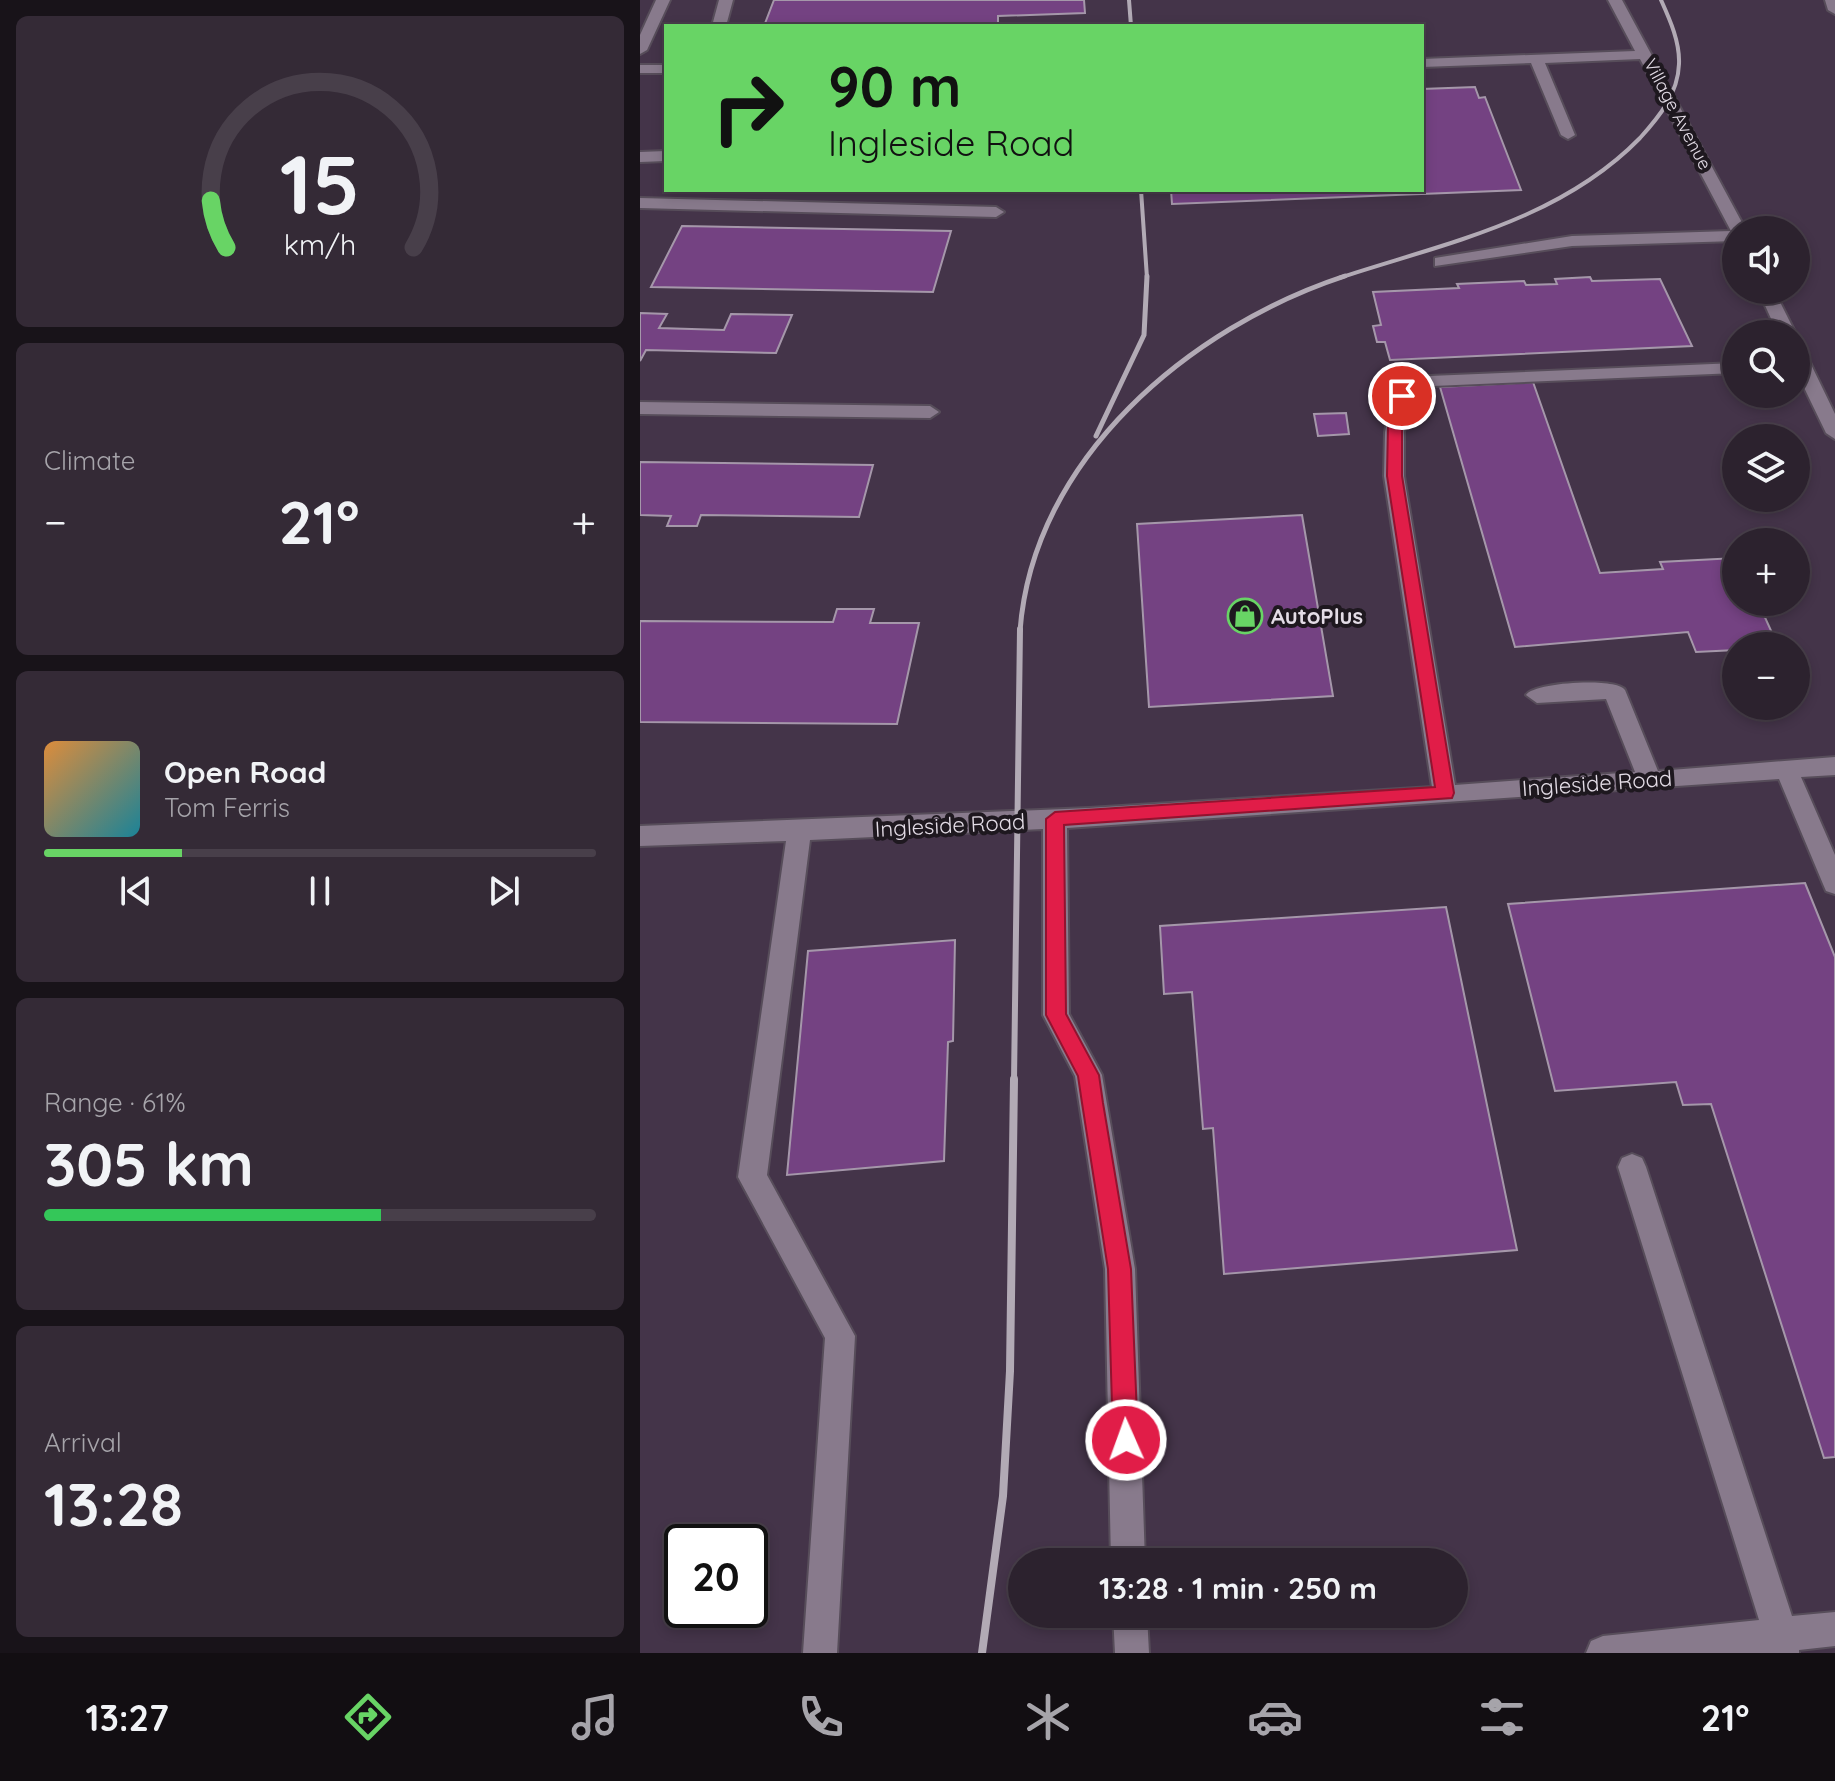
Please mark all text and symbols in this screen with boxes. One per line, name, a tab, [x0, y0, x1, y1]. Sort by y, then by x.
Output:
text: 90 m	[828, 51, 962, 121]
street label: Village Avenue	[1639, 55, 1717, 173]
icon: right	[696, 56, 800, 160]
text: Ingleside Road	[828, 120, 1074, 165]
text: 15	[280, 130, 360, 234]
map controls	[1722, 216, 1810, 720]
button: sound	[1722, 216, 1810, 304]
text: km/h	[284, 226, 356, 262]
button: search	[1722, 320, 1810, 408]
pin	[1368, 362, 1436, 430]
icon: arrive	[1380, 374, 1424, 418]
button: layers	[1722, 424, 1810, 512]
text: Climate	[44, 444, 135, 477]
text: 21°	[279, 484, 360, 559]
text: −	[44, 494, 67, 549]
text: +	[571, 494, 596, 549]
button: +	[1722, 528, 1810, 616]
shop icon: AutoPlus	[1226, 597, 1264, 635]
place label: AutoPlus	[1271, 602, 1363, 630]
button: −	[1722, 632, 1810, 720]
text: Open Road	[164, 753, 326, 791]
street label: Ingleside Road	[1521, 764, 1673, 802]
text: Tom Ferris	[164, 791, 290, 824]
street label: Ingleside Road	[874, 807, 1026, 843]
icon: previous	[114, 869, 158, 913]
icon: pause	[298, 869, 342, 913]
icon: next	[482, 869, 526, 913]
text: Range · 61%	[44, 1086, 186, 1119]
text: 305 km	[44, 1126, 254, 1201]
position arrow	[1084, 1398, 1168, 1482]
text: Arrival	[44, 1426, 122, 1459]
text: 13:28	[44, 1466, 183, 1541]
speed limit sign: 20	[664, 1524, 768, 1628]
text: 13:28 · 1 min · 250 m	[1099, 1569, 1377, 1607]
icon: directions	[340, 1689, 396, 1745]
icon: music	[567, 1689, 623, 1745]
icon: phone	[793, 1689, 849, 1745]
icon: climate	[1020, 1689, 1076, 1745]
icon: car	[1247, 1689, 1303, 1745]
icon: filters	[1474, 1689, 1530, 1745]
text: 13:27	[85, 1695, 169, 1740]
text: 21°	[1701, 1695, 1750, 1740]

